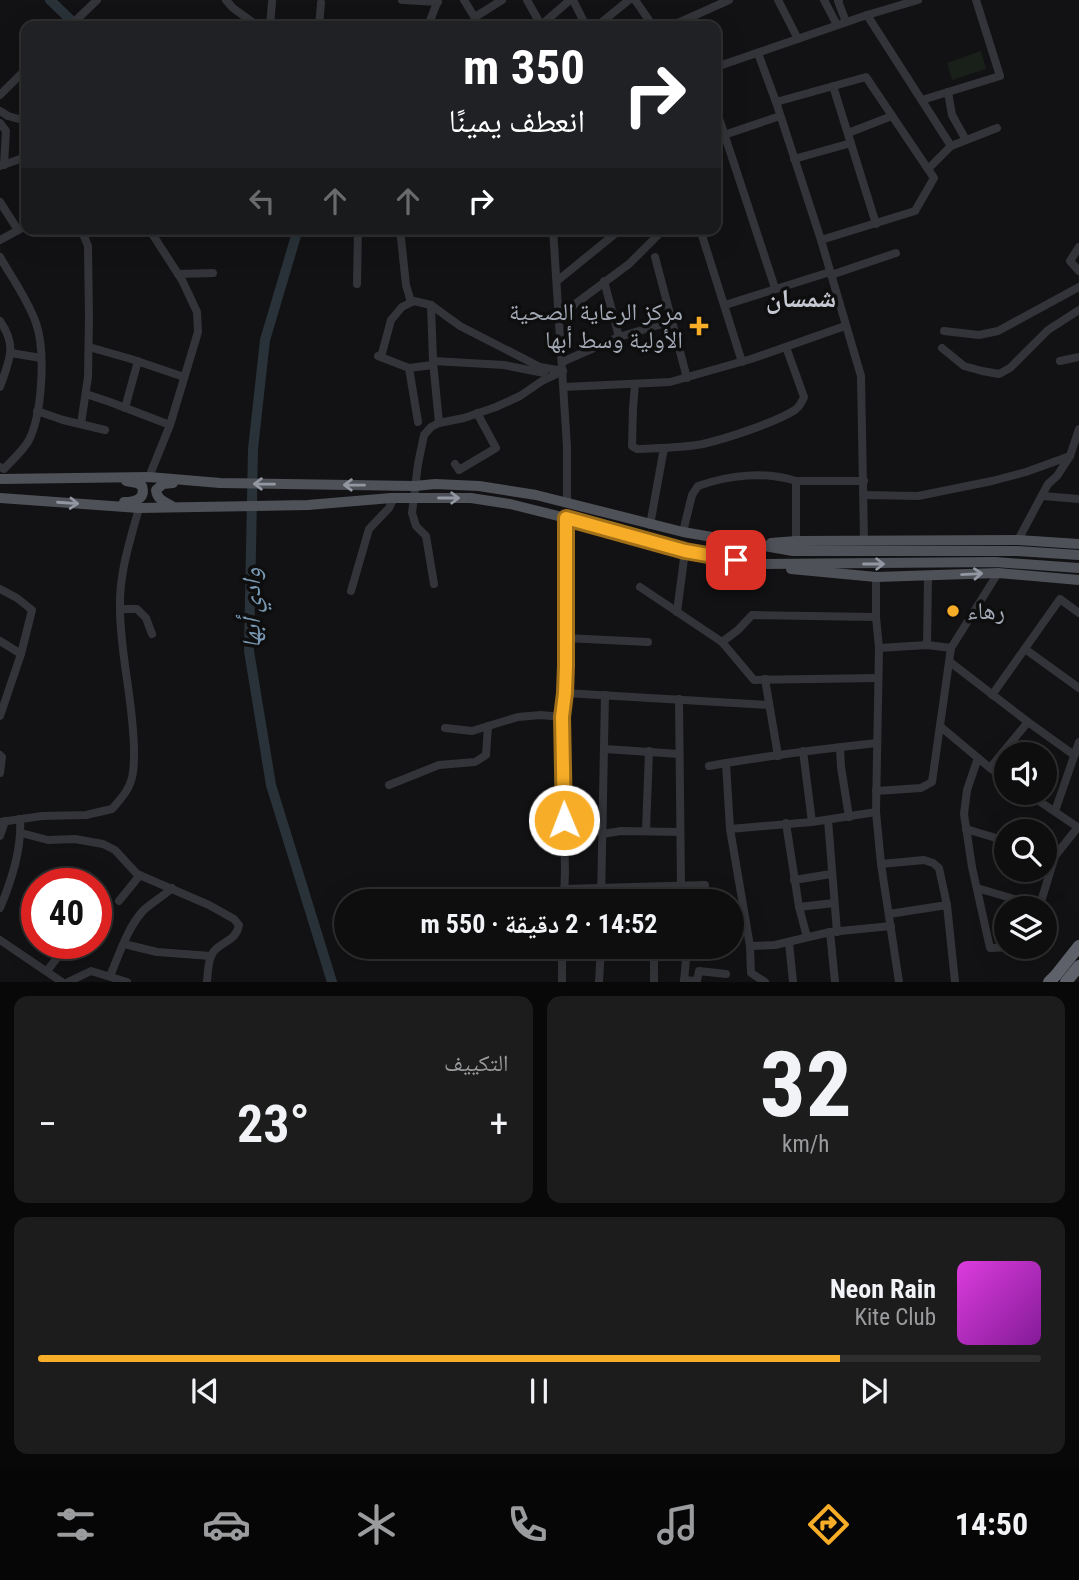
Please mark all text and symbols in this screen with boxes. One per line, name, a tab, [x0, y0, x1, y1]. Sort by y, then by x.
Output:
text: 350 m	[463, 39, 585, 96]
icon: right	[609, 49, 700, 140]
text: انعطف يمينًا	[449, 102, 585, 140]
icon: left	[243, 182, 281, 220]
icon: ahead	[316, 182, 354, 220]
icon: ahead	[389, 182, 427, 220]
icon: right	[462, 182, 500, 220]
district label: شمسان	[766, 283, 836, 314]
place label: مركز الرعاية الصحية الأولية وسط أبها	[509, 298, 683, 354]
marker: مركز الرعاية الصحية الأولية وسط أبها	[689, 316, 709, 336]
one-way arrow	[253, 477, 276, 491]
one-way arrow	[342, 479, 365, 492]
one-way arrow	[437, 491, 460, 505]
one-way arrow	[56, 497, 79, 510]
pin	[706, 530, 766, 590]
icon: arrive	[717, 541, 755, 579]
one-way arrow	[862, 557, 885, 571]
water label: وادي أبها	[235, 568, 272, 648]
one-way arrow	[960, 568, 983, 581]
place label: رهاء	[967, 597, 1005, 625]
marker: رهاء	[945, 603, 961, 619]
map controls	[994, 742, 1057, 959]
button: sound	[994, 742, 1057, 805]
position arrow	[527, 783, 601, 857]
button: search	[994, 819, 1057, 882]
speed limit sign: 40	[21, 868, 112, 959]
button: layers	[994, 896, 1057, 959]
text: 14:52 · 2 دقيقة · 550 m	[421, 909, 657, 939]
text: 32	[760, 1032, 852, 1138]
text: التكييف	[444, 1050, 509, 1077]
text: 23°	[237, 1094, 310, 1155]
text: −	[38, 1102, 57, 1146]
text: +	[490, 1102, 508, 1146]
text: km/h	[782, 1131, 829, 1158]
text: Neon Rain	[830, 1274, 936, 1304]
text: Kite Club	[855, 1304, 936, 1331]
icon: previous	[186, 1372, 224, 1410]
icon: pause	[520, 1372, 558, 1410]
icon: next	[855, 1372, 893, 1410]
icon: filters	[51, 1500, 100, 1549]
icon: car	[202, 1500, 251, 1549]
icon: climate	[352, 1500, 401, 1549]
icon: phone	[503, 1500, 552, 1549]
icon: music	[653, 1500, 702, 1549]
icon: directions	[804, 1500, 853, 1549]
text: 14:50	[955, 1505, 1028, 1543]

